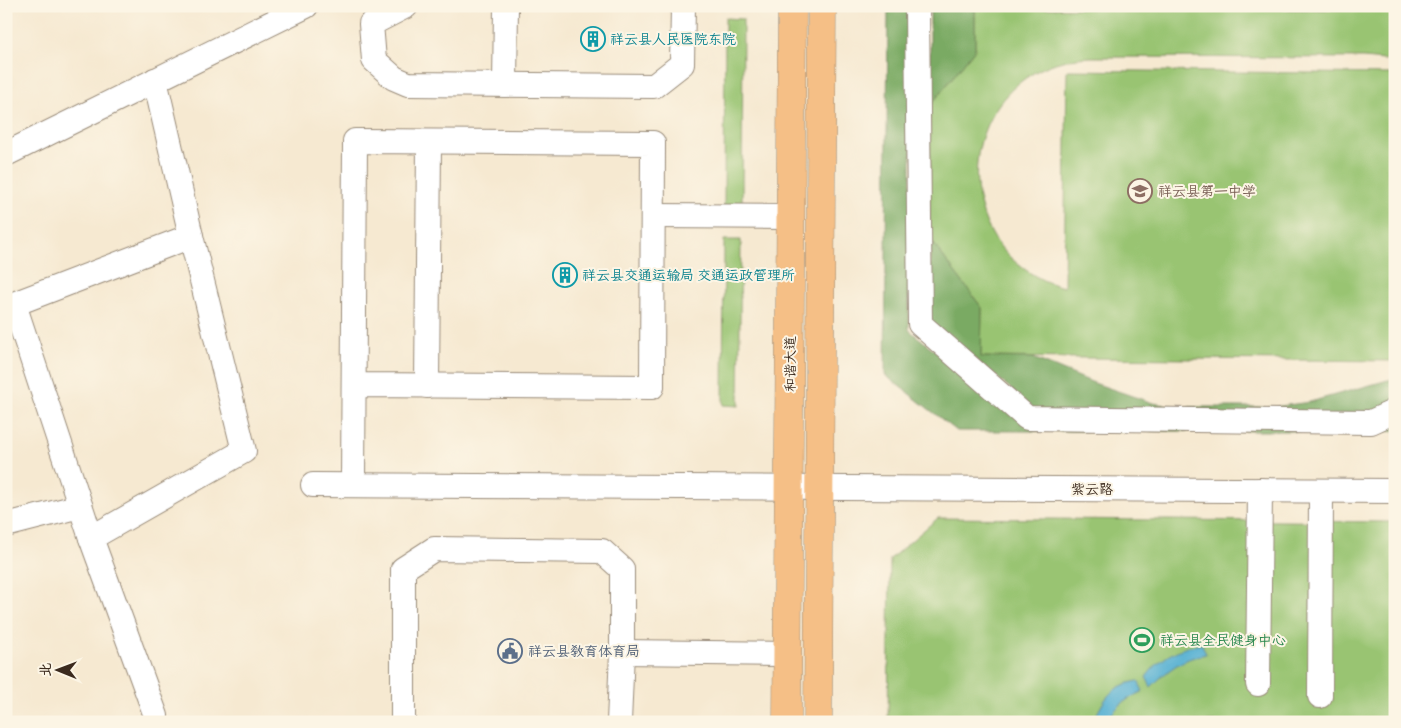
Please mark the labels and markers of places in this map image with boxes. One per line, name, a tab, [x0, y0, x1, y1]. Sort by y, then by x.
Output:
building icon: 祥云县人民医院东院	[580, 26, 606, 52]
place label: 祥云县人民医院东院	[610, 31, 736, 48]
school or university icon: 祥云县第一中学	[1127, 178, 1153, 204]
place label: 祥云县第一中学	[1158, 183, 1256, 200]
building icon: 祥云县交通运输局 交通运政管理所	[552, 262, 578, 288]
place label: 祥云县交通运输局 交通运政管理所	[582, 267, 795, 284]
sports icon: 祥云县全民健身中心	[1129, 627, 1155, 653]
place label: 祥云县全民健身中心	[1160, 632, 1286, 649]
public building icon: 祥云县教育体育局	[497, 638, 523, 664]
place label: 祥云县教育体育局	[528, 643, 640, 660]

